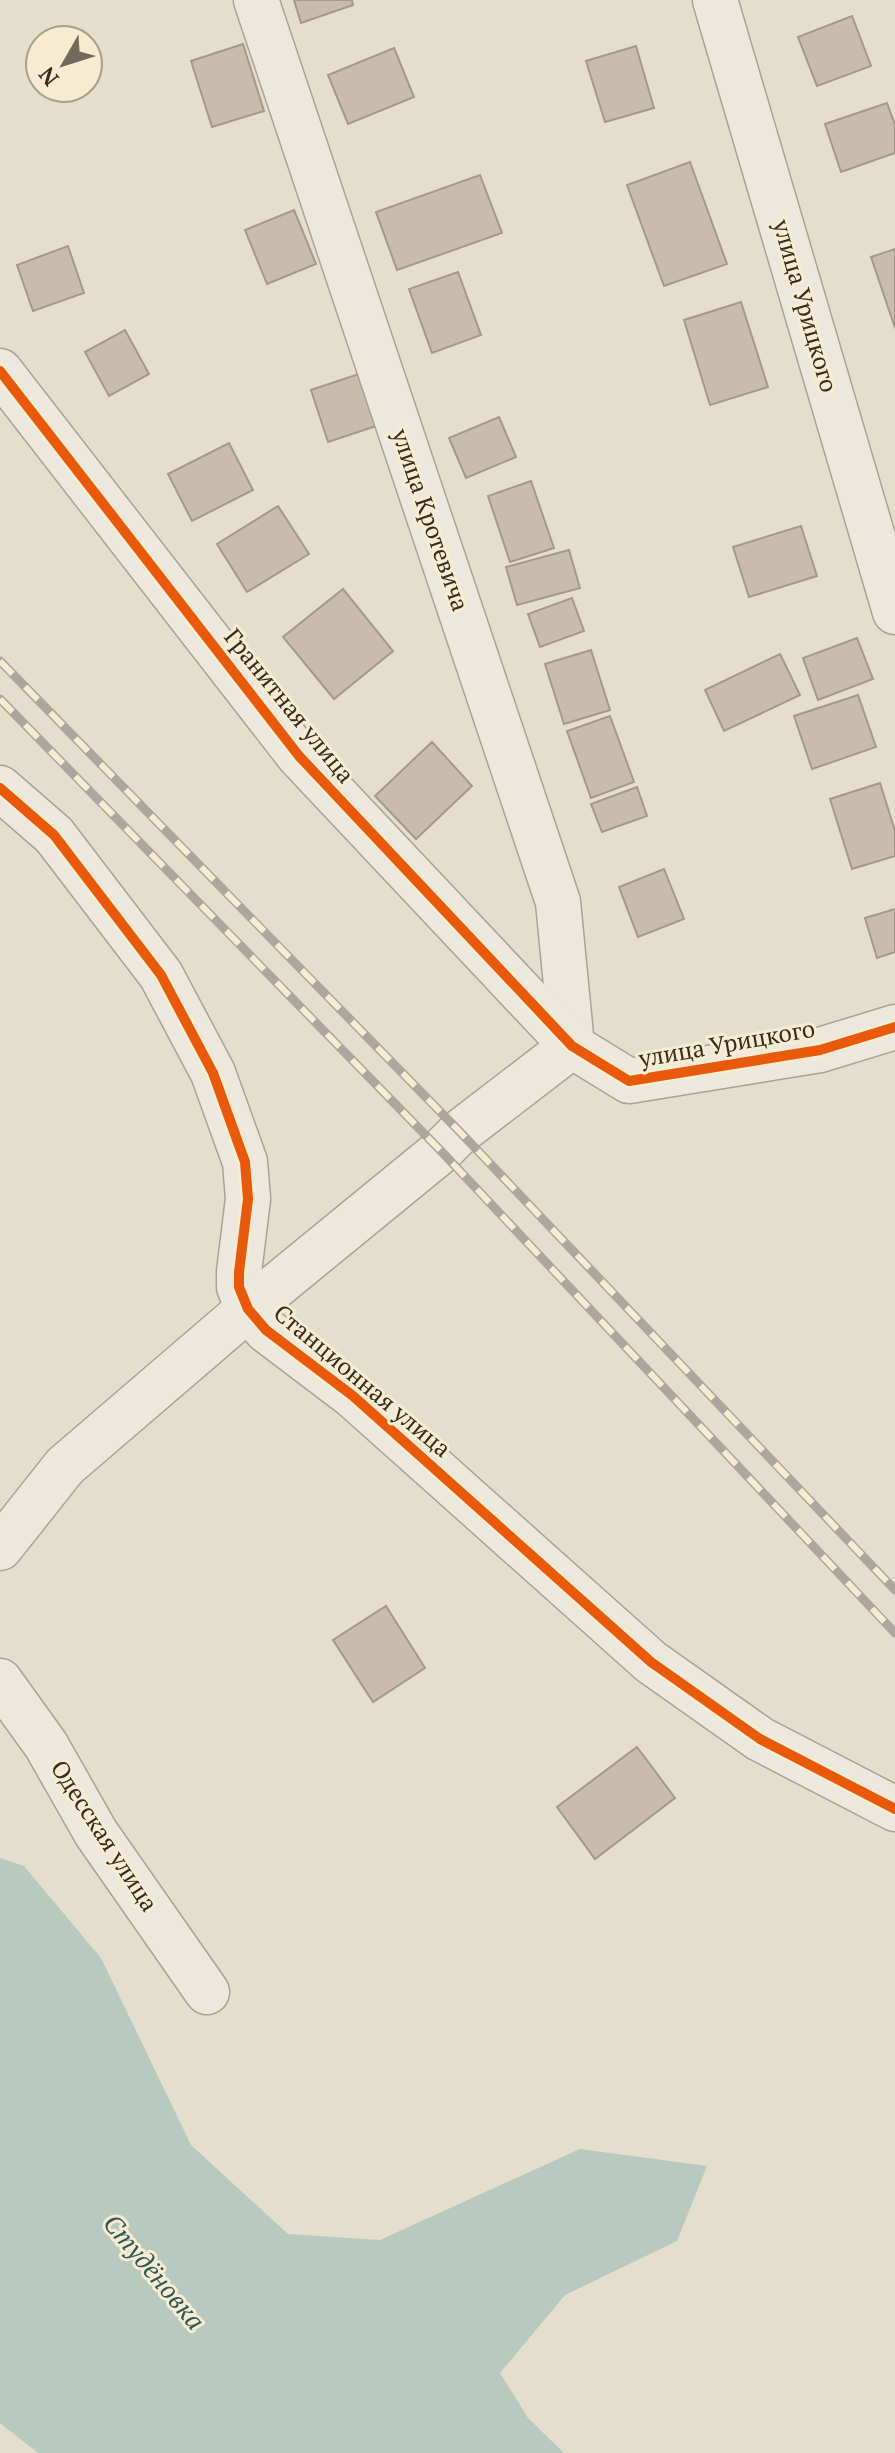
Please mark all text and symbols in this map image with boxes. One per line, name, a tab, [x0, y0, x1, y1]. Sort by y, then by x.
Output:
north arrow	[24, 24, 104, 104]
text: N	[31, 61, 65, 93]
street label: улица Урицкого	[766, 215, 846, 396]
street label: улица Кротевича	[384, 423, 477, 615]
street label: Гранитная улица	[218, 621, 362, 789]
street label: улица Урицкого	[635, 1012, 817, 1074]
street label: Станционная улица	[267, 1297, 458, 1464]
street label: Одесская улица	[44, 1754, 166, 1917]
water label: Студёновка	[96, 2206, 213, 2336]

